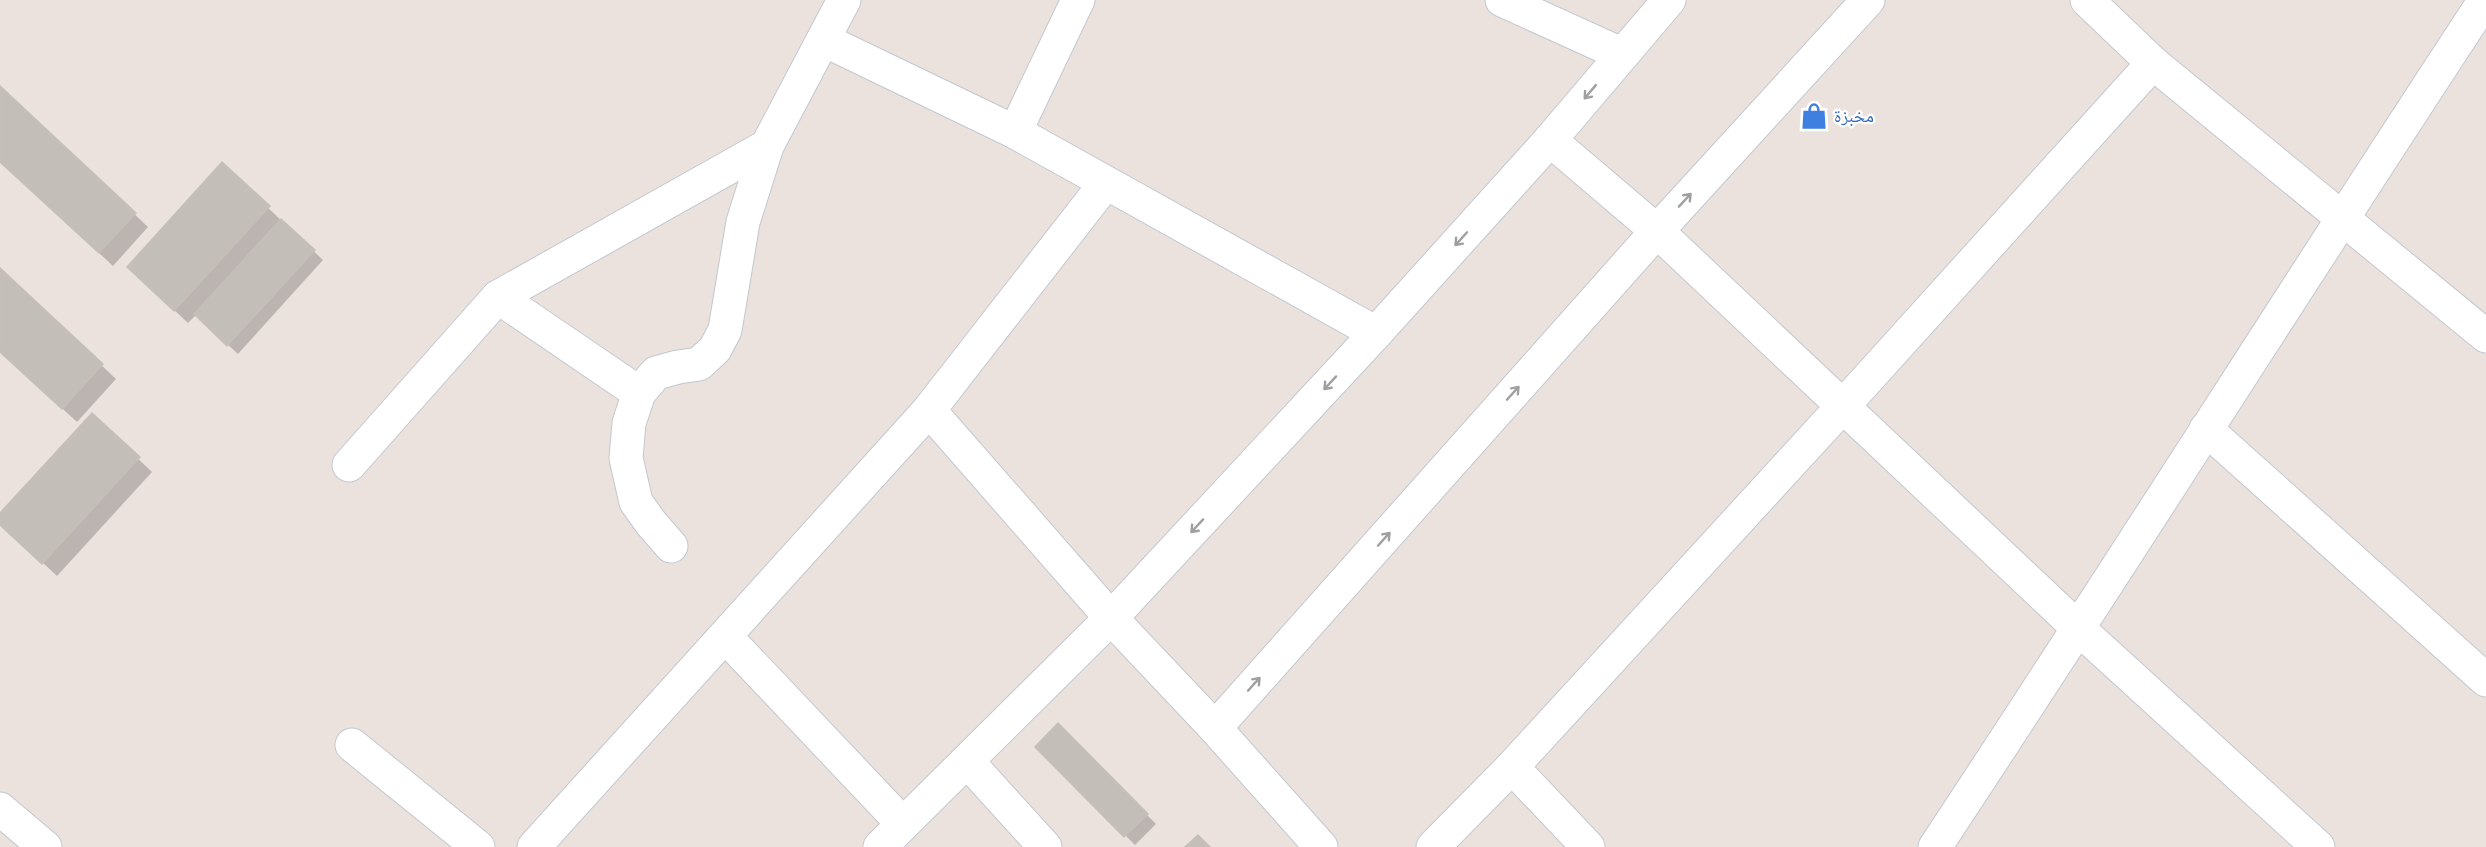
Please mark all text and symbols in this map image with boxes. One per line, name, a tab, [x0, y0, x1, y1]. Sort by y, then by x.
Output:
one-way arrow	[1583, 84, 1596, 100]
shop icon: مخبزة	[1799, 101, 1829, 131]
place label: مخبزة	[1834, 106, 1874, 129]
one-way arrow	[1678, 193, 1692, 208]
one-way arrow	[1454, 231, 1468, 246]
one-way arrow	[1323, 375, 1337, 390]
one-way arrow	[1506, 386, 1520, 401]
one-way arrow	[1190, 518, 1204, 533]
one-way arrow	[1377, 532, 1391, 547]
one-way arrow	[1247, 677, 1261, 692]

